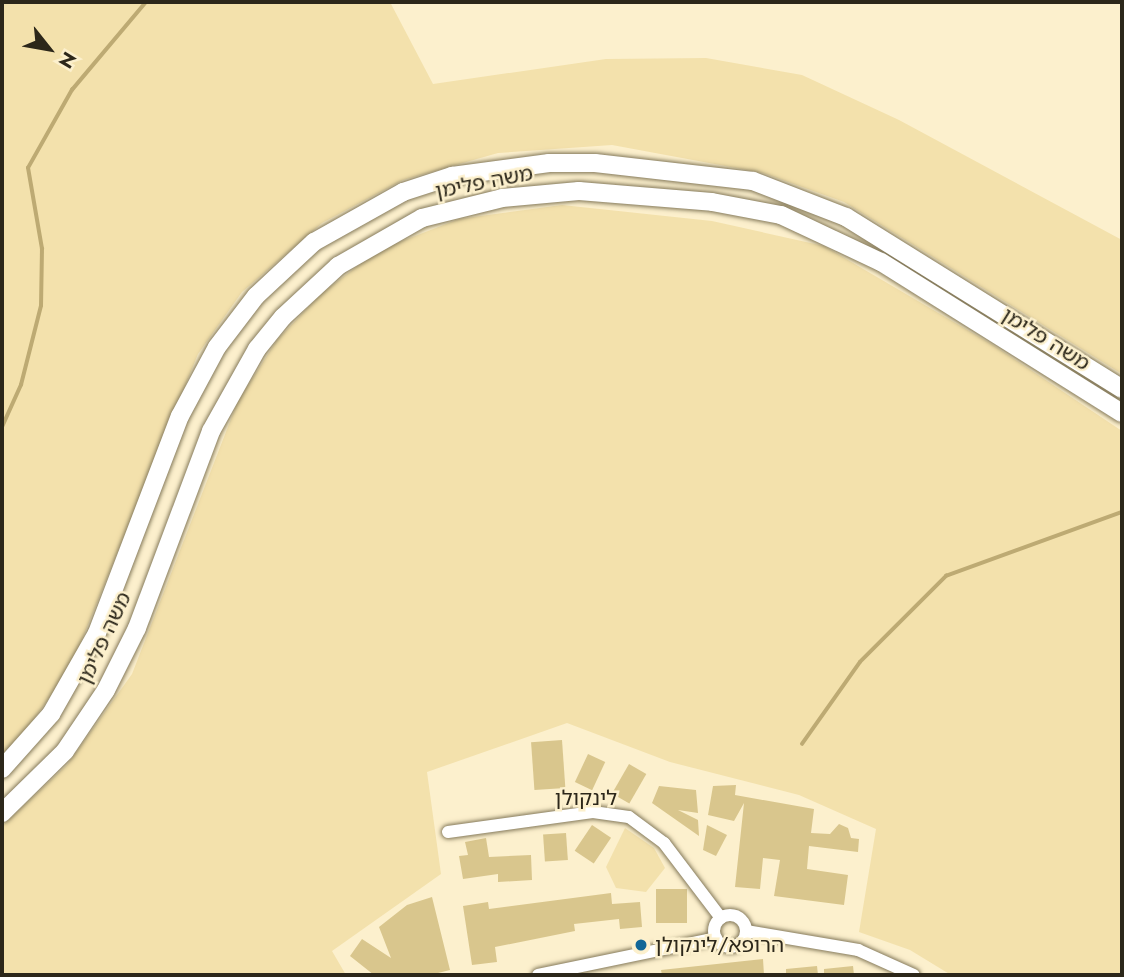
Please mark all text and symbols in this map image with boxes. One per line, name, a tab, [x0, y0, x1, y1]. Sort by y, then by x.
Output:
north arrow	[14, 14, 84, 84]
text: N	[52, 47, 83, 73]
street label: משה פלימן	[433, 160, 535, 204]
street label: משה פלימן	[997, 302, 1095, 376]
street label: משה פלימן	[72, 588, 136, 688]
street label: לינקולן	[555, 785, 617, 811]
place label: הרופא/לינקולן	[655, 932, 784, 958]
marker: הרופא/לינקולן	[633, 937, 649, 953]

